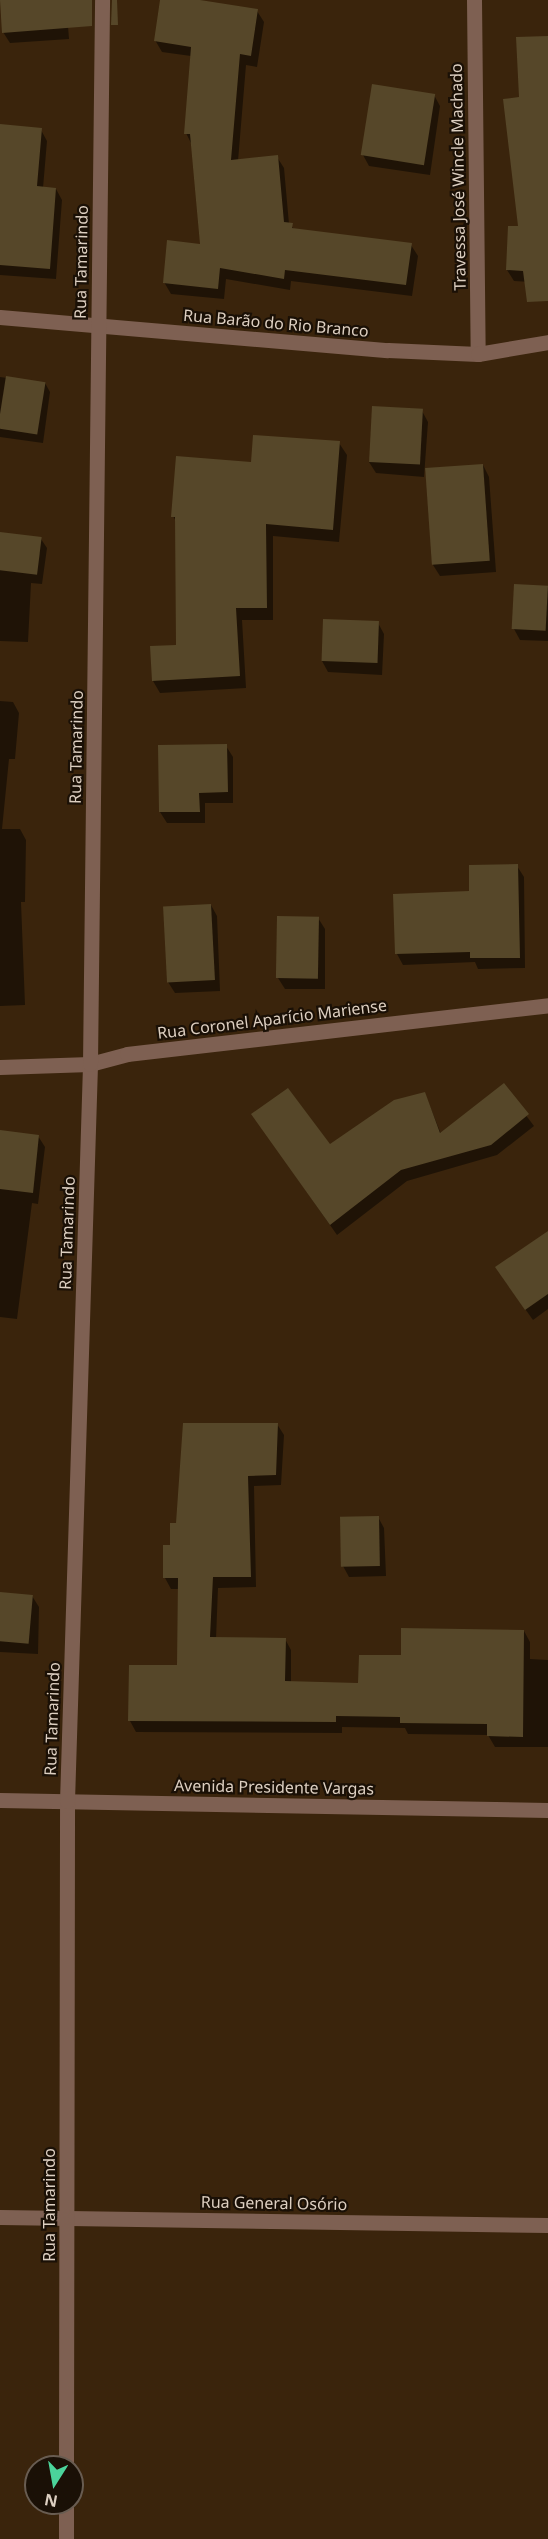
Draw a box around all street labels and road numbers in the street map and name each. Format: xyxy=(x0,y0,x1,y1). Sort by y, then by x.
street label: Travessa José Wincle Machado xyxy=(446,63,470,291)
street label: Rua Tamarindo xyxy=(70,205,92,319)
street label: Rua Barão do Rio Branco xyxy=(183,305,369,341)
street label: Rua Tamarindo xyxy=(65,690,87,804)
street label: Rua Coronel Aparício Mariense xyxy=(156,995,388,1043)
street label: Rua Tamarindo xyxy=(55,1176,79,1290)
street label: Rua Tamarindo xyxy=(40,1662,64,1776)
street label: Avenida Presidente Vargas xyxy=(174,1776,374,1798)
street label: Rua Tamarindo xyxy=(39,2148,59,2262)
street label: Rua General Osório xyxy=(201,2192,347,2214)

